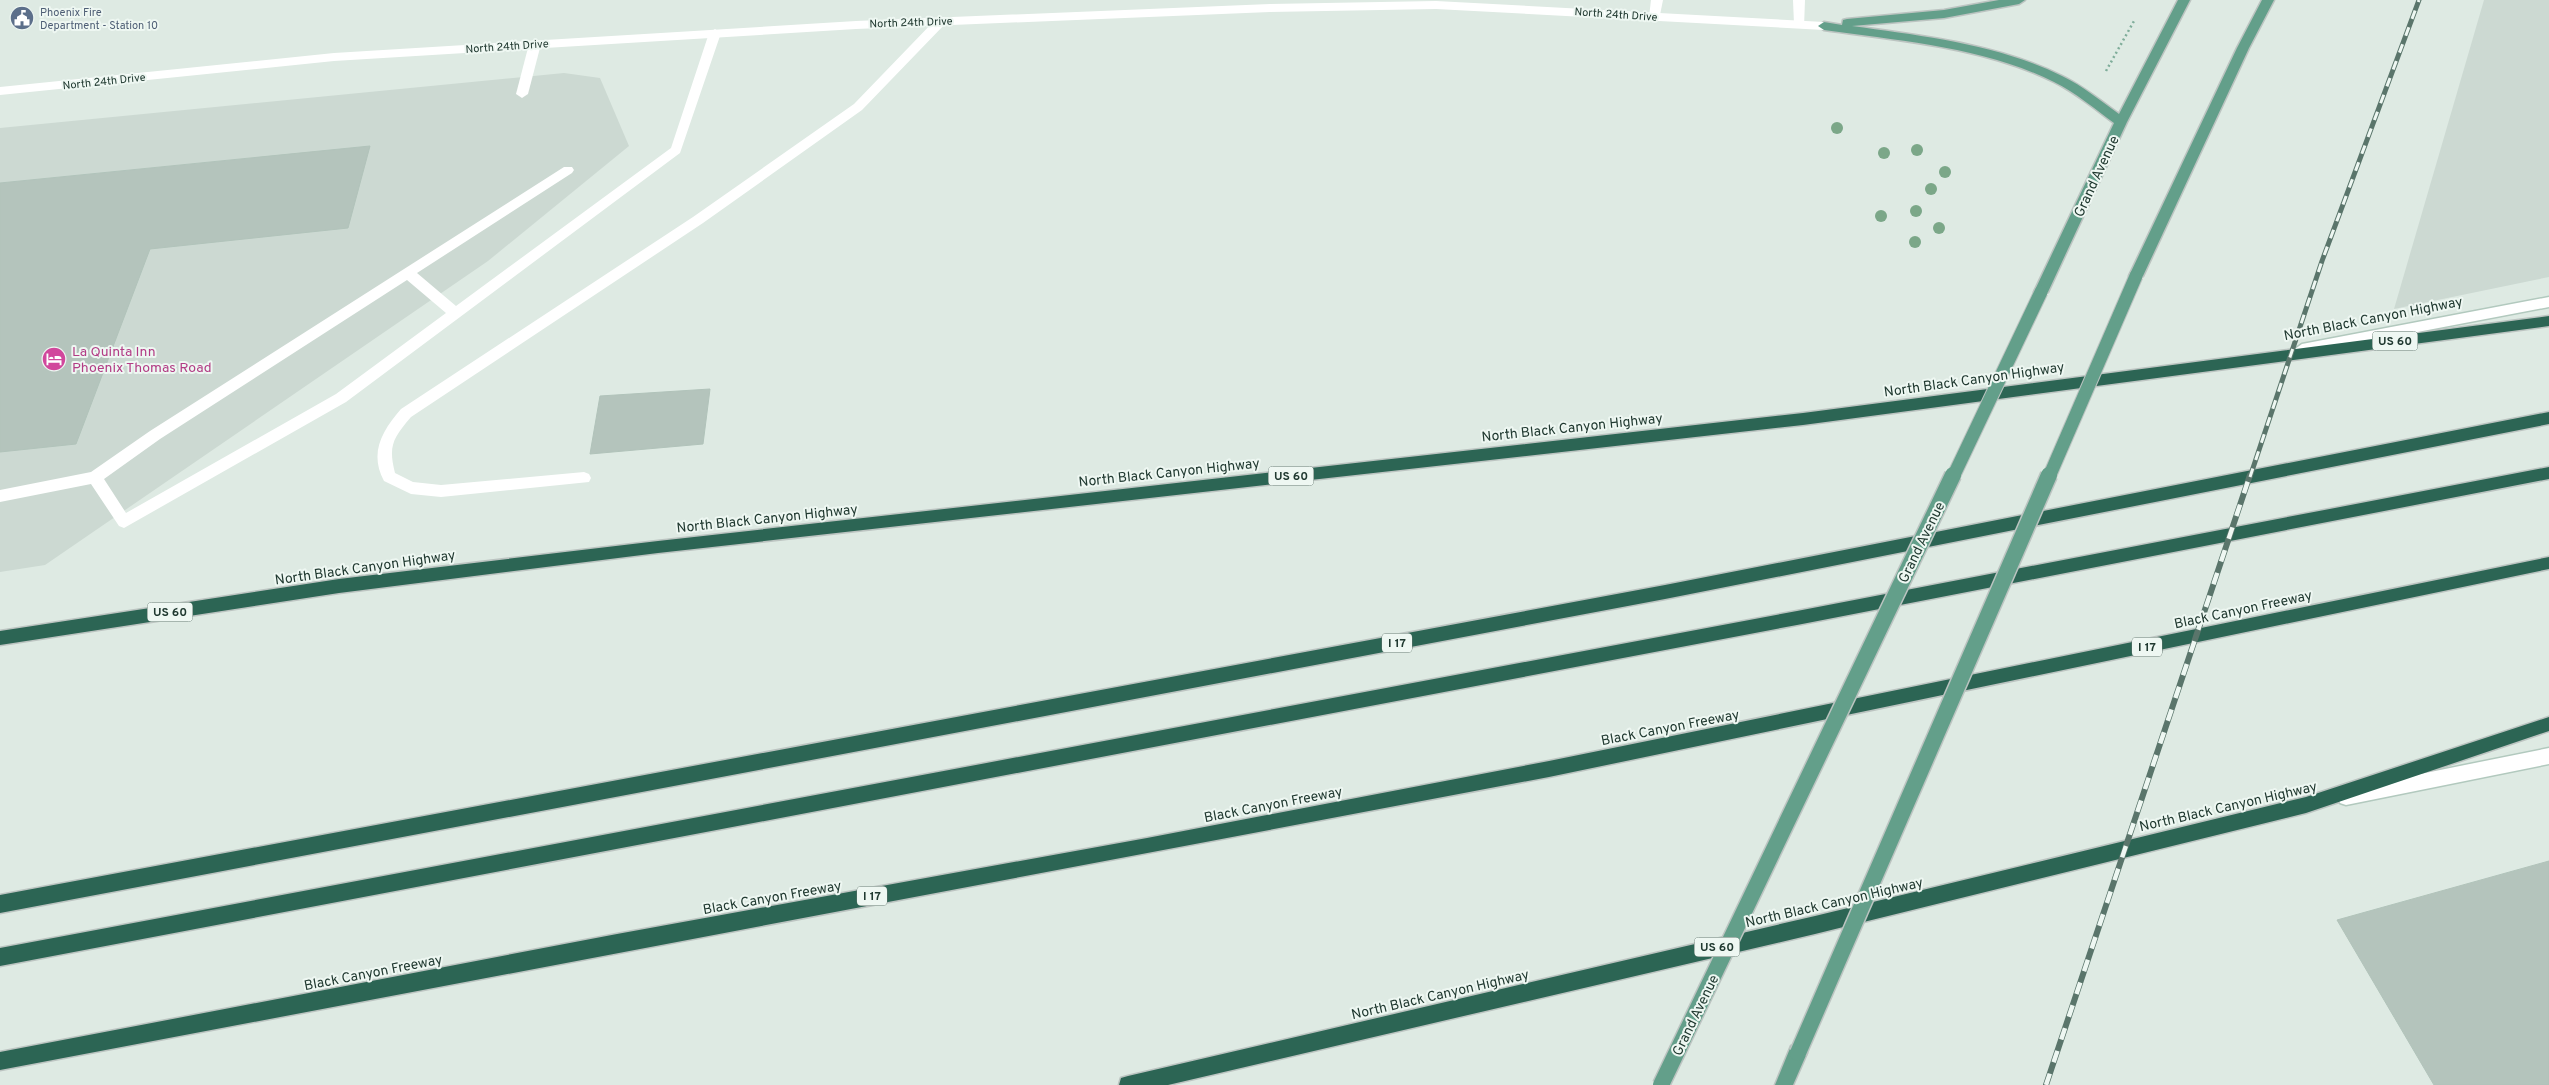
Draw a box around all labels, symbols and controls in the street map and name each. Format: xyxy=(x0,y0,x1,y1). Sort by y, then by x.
public building icon: Phoenix Fire Department - Station 10 xyxy=(9,5,35,31)
street label: North 24th Drive xyxy=(1574,5,1658,25)
place label: Phoenix Fire Department - Station 10 xyxy=(40,6,158,33)
street label: North 24th Drive xyxy=(869,15,953,31)
street label: North 24th Drive xyxy=(465,37,549,57)
street label: North 24th Drive xyxy=(62,71,146,93)
street label: Grand Avenue xyxy=(2071,133,2124,220)
street label: North Black Canyon Highway xyxy=(2282,294,2464,345)
road number: US 60 xyxy=(2372,332,2418,351)
place label: La Quinta Inn Phoenix Thomas Road xyxy=(72,344,212,377)
hotel icon: La Quinta Inn Phoenix Thomas Road xyxy=(41,346,67,372)
street label: North Black Canyon Highway xyxy=(1883,359,2065,402)
street label: North Black Canyon Highway xyxy=(1481,411,1664,446)
street label: North Black Canyon Highway xyxy=(1078,456,1261,491)
road number: US 60 xyxy=(1268,466,1314,486)
street label: Grand Avenue xyxy=(1895,499,1949,586)
street label: North Black Canyon Highway xyxy=(676,502,859,537)
street label: North Black Canyon Highway xyxy=(274,547,456,590)
street label: Black Canyon Freeway xyxy=(2173,588,2314,633)
road number: US 60 xyxy=(148,602,192,622)
road number: I 17 xyxy=(1382,634,1412,652)
road number: I 17 xyxy=(2132,638,2162,656)
street label: Black Canyon Freeway xyxy=(1600,707,1741,750)
street label: North Black Canyon Highway xyxy=(2138,779,2319,836)
street label: Black Canyon Freeway xyxy=(1203,784,1344,827)
street label: North Black Canyon Highway xyxy=(1744,875,1925,932)
street label: Black Canyon Freeway xyxy=(702,878,843,919)
road number: I 17 xyxy=(857,886,887,906)
road number: US 60 xyxy=(1694,938,1740,956)
street label: Black Canyon Freeway xyxy=(303,952,444,995)
street label: North Black Canyon Highway xyxy=(1350,967,1531,1024)
street label: Grand Avenue xyxy=(1669,972,1723,1059)

